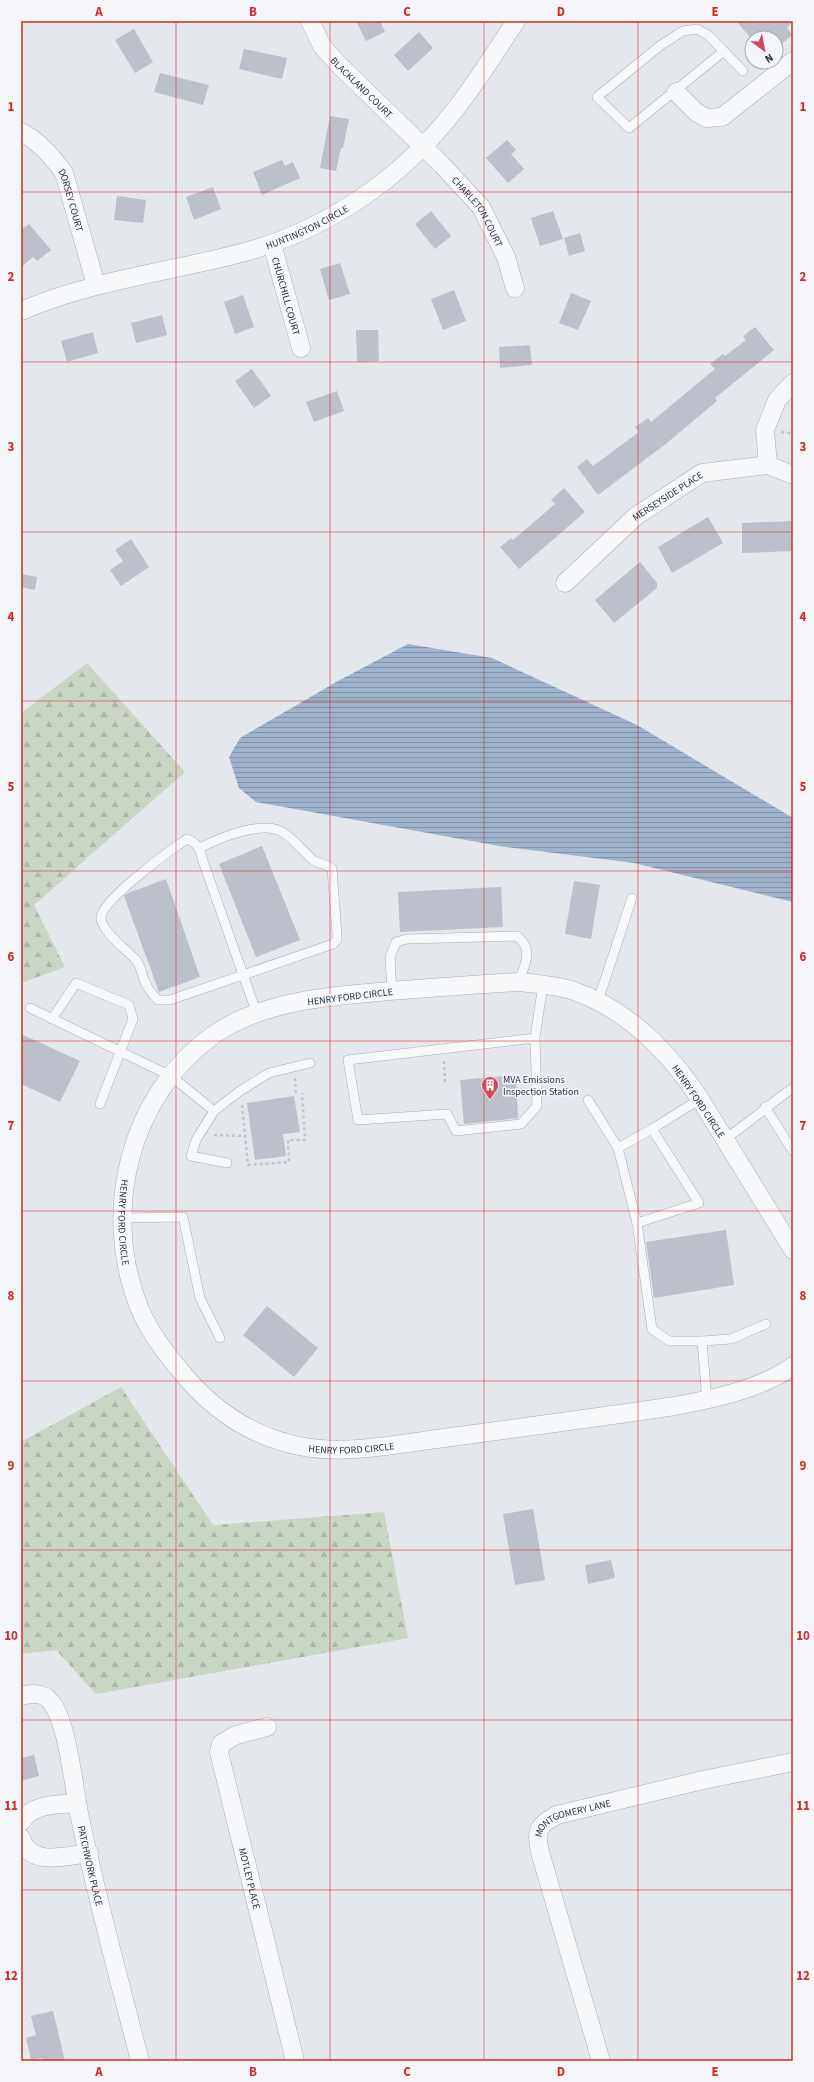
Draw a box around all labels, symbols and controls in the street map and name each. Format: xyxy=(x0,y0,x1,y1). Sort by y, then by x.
text: A xyxy=(94,3,103,21)
text: B xyxy=(249,3,257,21)
text: C xyxy=(403,3,411,21)
text: D xyxy=(557,3,565,21)
text: E xyxy=(711,3,719,21)
north arrow xyxy=(744,30,784,70)
text: N xyxy=(762,50,776,66)
street label: BLACKLAND COURT xyxy=(327,54,396,122)
text: 1 xyxy=(8,98,15,116)
text: 1 xyxy=(800,98,807,116)
street label: DORSEY COURT xyxy=(55,166,87,234)
street label: CHARLETON COURT xyxy=(448,174,506,250)
street label: HUNTINGTON CIRCLE xyxy=(264,202,351,253)
street label: CHURCHILL COURT xyxy=(268,256,303,338)
text: 2 xyxy=(8,268,15,286)
text: 2 xyxy=(800,268,807,286)
text: 3 xyxy=(8,438,15,456)
text: 3 xyxy=(800,438,807,456)
street label: MERSEYSIDE PLACE xyxy=(630,468,706,525)
text: 4 xyxy=(8,608,15,626)
text: 4 xyxy=(800,608,807,626)
text: 5 xyxy=(8,778,15,796)
text: 5 xyxy=(800,778,807,796)
text: 6 xyxy=(8,948,15,966)
text: 6 xyxy=(800,948,807,966)
street label: HENRY FORD CIRCLE xyxy=(307,985,394,1009)
street label: HENRY FORD CIRCLE xyxy=(668,1062,728,1141)
place label: MVA Emissions Inspection Station xyxy=(503,1073,579,1099)
building icon: MVA Emissions Inspection Station xyxy=(480,1075,500,1100)
text: 7 xyxy=(8,1117,15,1135)
text: 7 xyxy=(800,1117,807,1135)
street label: HENRY FORD CIRCLE xyxy=(114,1178,133,1267)
text: 8 xyxy=(8,1287,15,1305)
text: 8 xyxy=(800,1287,807,1305)
street label: HENRY FORD CIRCLE xyxy=(307,1439,395,1458)
text: 9 xyxy=(8,1457,15,1475)
text: 9 xyxy=(800,1457,807,1475)
text: 10 xyxy=(4,1627,18,1645)
text: 10 xyxy=(796,1627,810,1645)
street label: MONTGOMERY LANE xyxy=(532,1796,612,1838)
text: 11 xyxy=(4,1797,18,1815)
text: 11 xyxy=(796,1797,810,1815)
street label: PATCHWORK PLACE xyxy=(74,1824,106,1908)
street label: MOTLEY PLACE xyxy=(235,1847,263,1911)
text: 12 xyxy=(4,1967,18,1985)
text: 12 xyxy=(796,1967,810,1985)
text: A xyxy=(94,2063,103,2081)
text: B xyxy=(249,2063,257,2081)
text: C xyxy=(403,2063,411,2081)
text: D xyxy=(557,2063,565,2081)
text: E xyxy=(711,2063,719,2081)

